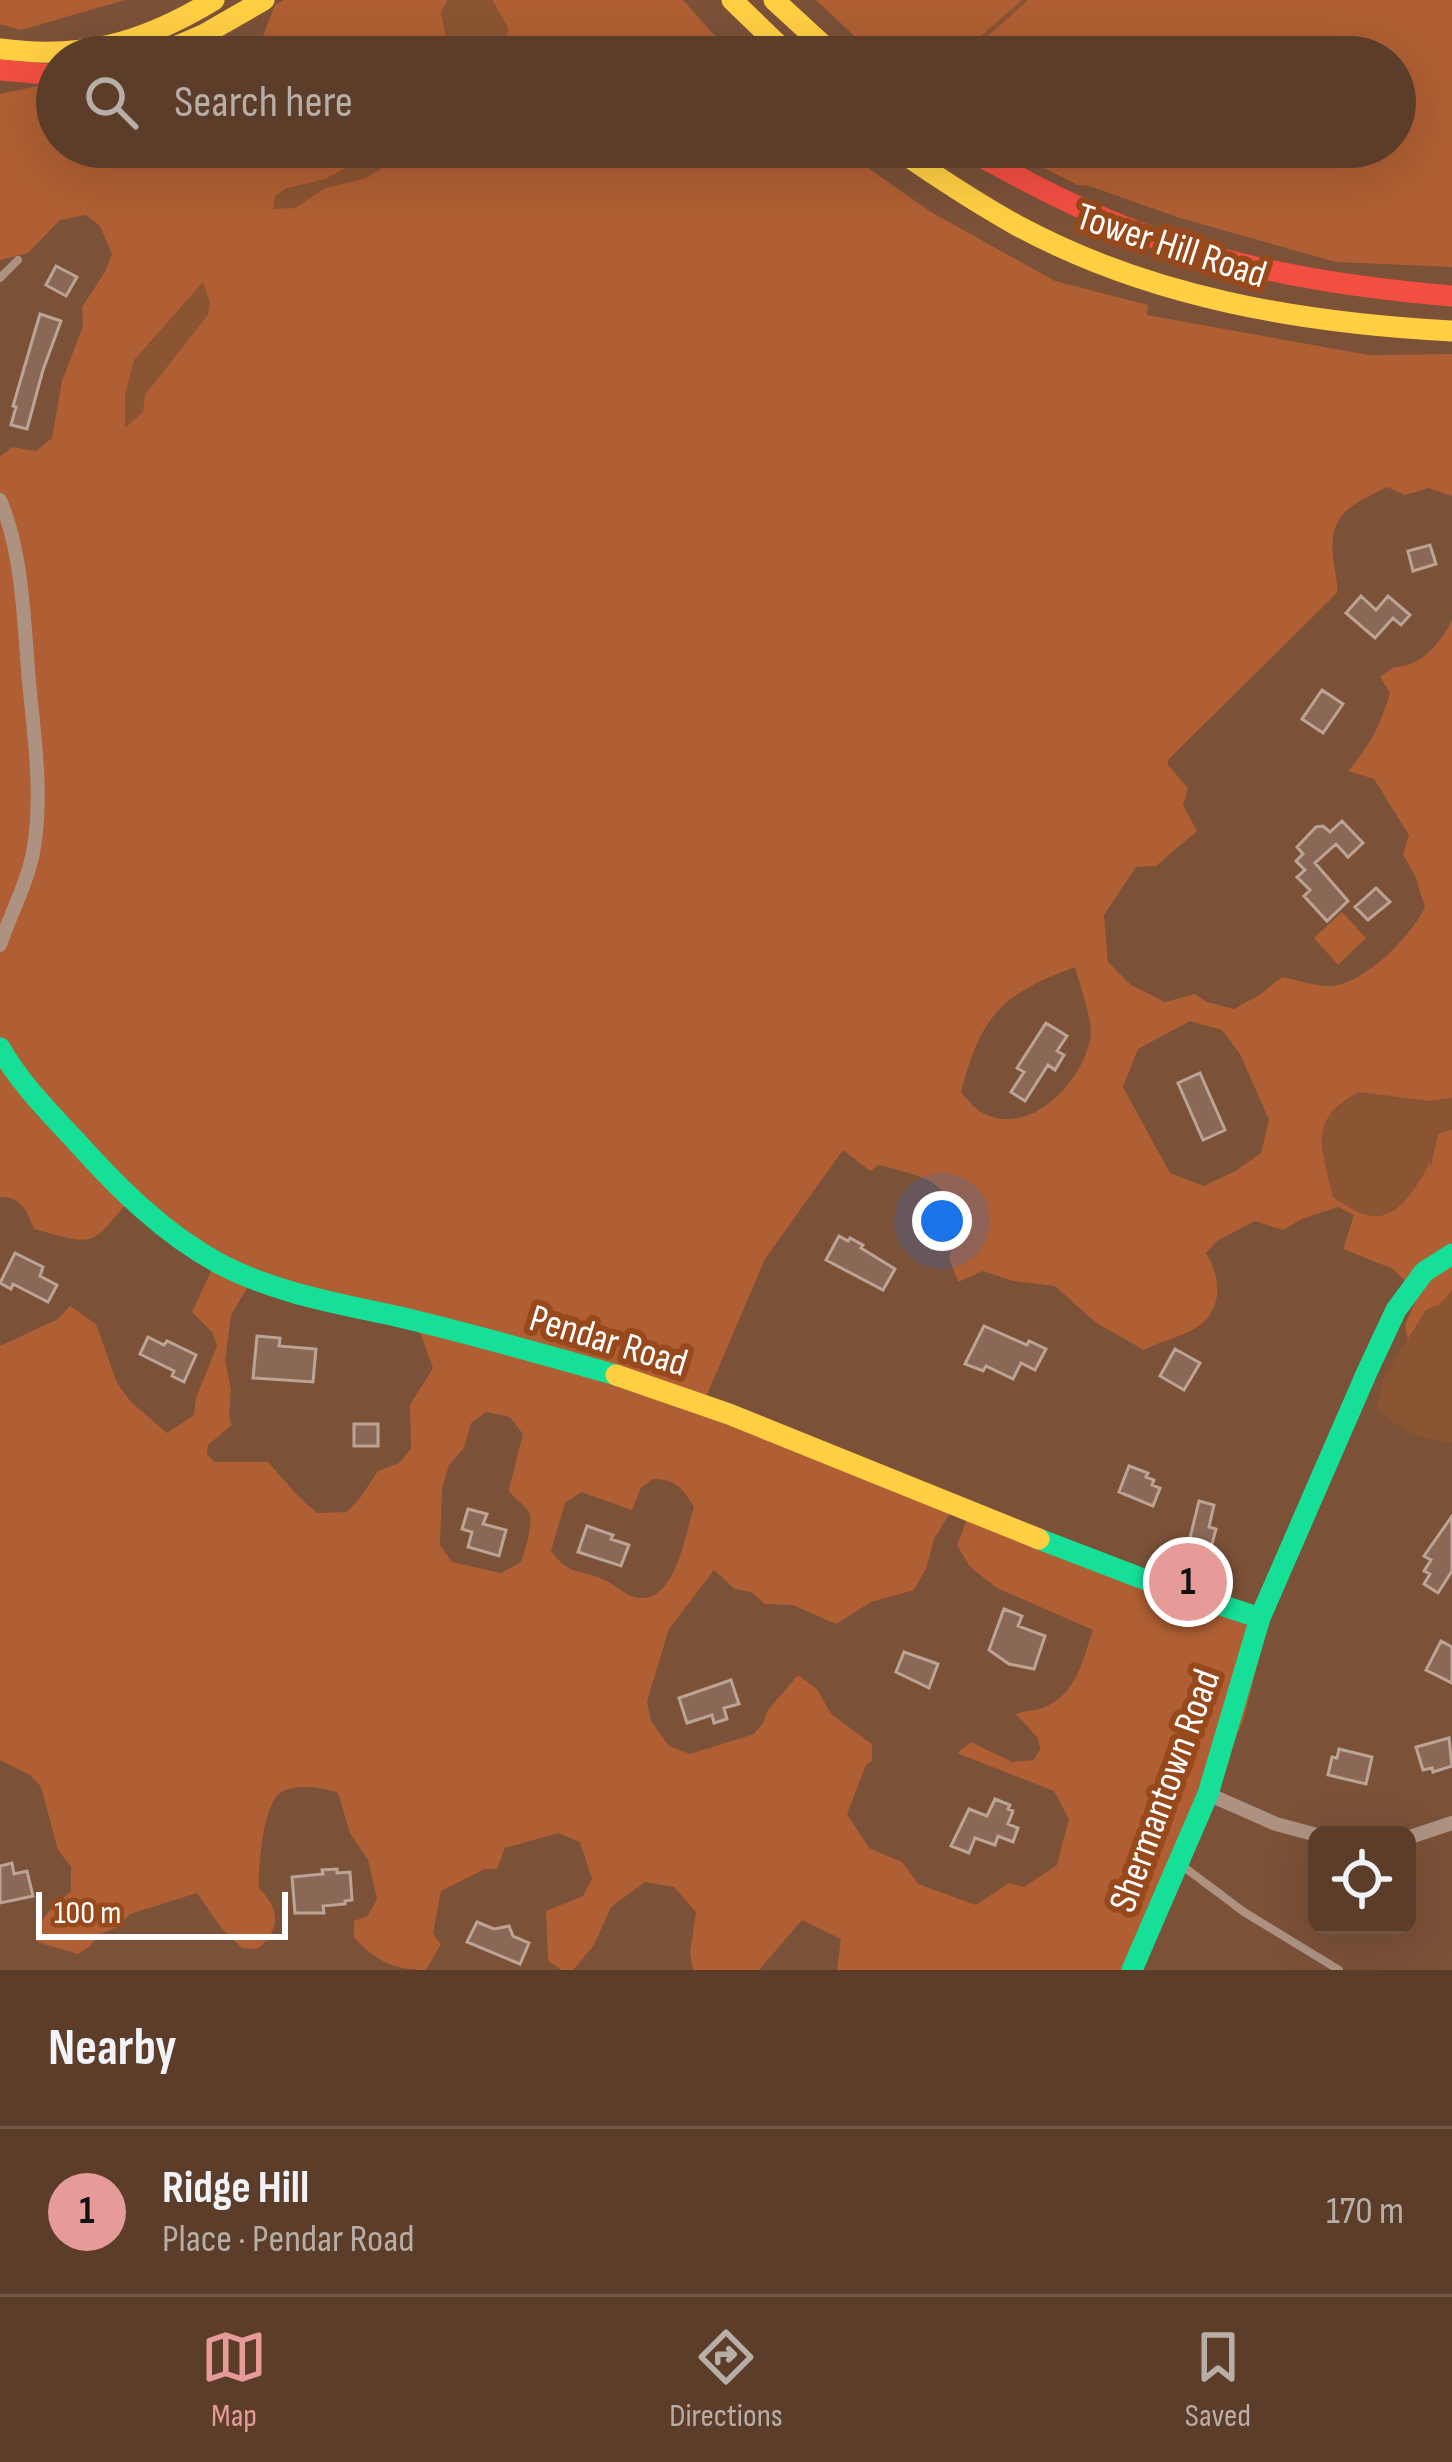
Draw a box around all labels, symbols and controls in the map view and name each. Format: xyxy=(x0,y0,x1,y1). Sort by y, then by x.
search box xyxy=(36,36,1416,168)
icon: search xyxy=(78,69,144,135)
text: Search here xyxy=(174,75,353,130)
street label: Tower Hill Road xyxy=(1070,194,1272,299)
your location xyxy=(912,1191,972,1251)
street label: Pendar Road xyxy=(524,1295,693,1388)
pin: 1 xyxy=(1149,1537,1227,1627)
street label: Shermantown Road xyxy=(1100,1663,1231,1919)
map controls xyxy=(1308,1826,1416,1934)
button: locate xyxy=(1308,1826,1416,1934)
scale bar xyxy=(36,1886,288,1939)
text: 100 m xyxy=(54,1893,121,1933)
text: Nearby xyxy=(48,2018,177,2079)
text: Ridge Hill xyxy=(162,2161,309,2216)
text: 1 xyxy=(79,2188,95,2235)
text: 170 m xyxy=(1326,2188,1404,2235)
text: Place · Pendar Road xyxy=(162,2216,415,2263)
tab: Map xyxy=(201,2324,267,2436)
tab: Directions xyxy=(669,2324,783,2436)
tab: Saved xyxy=(1185,2324,1251,2436)

